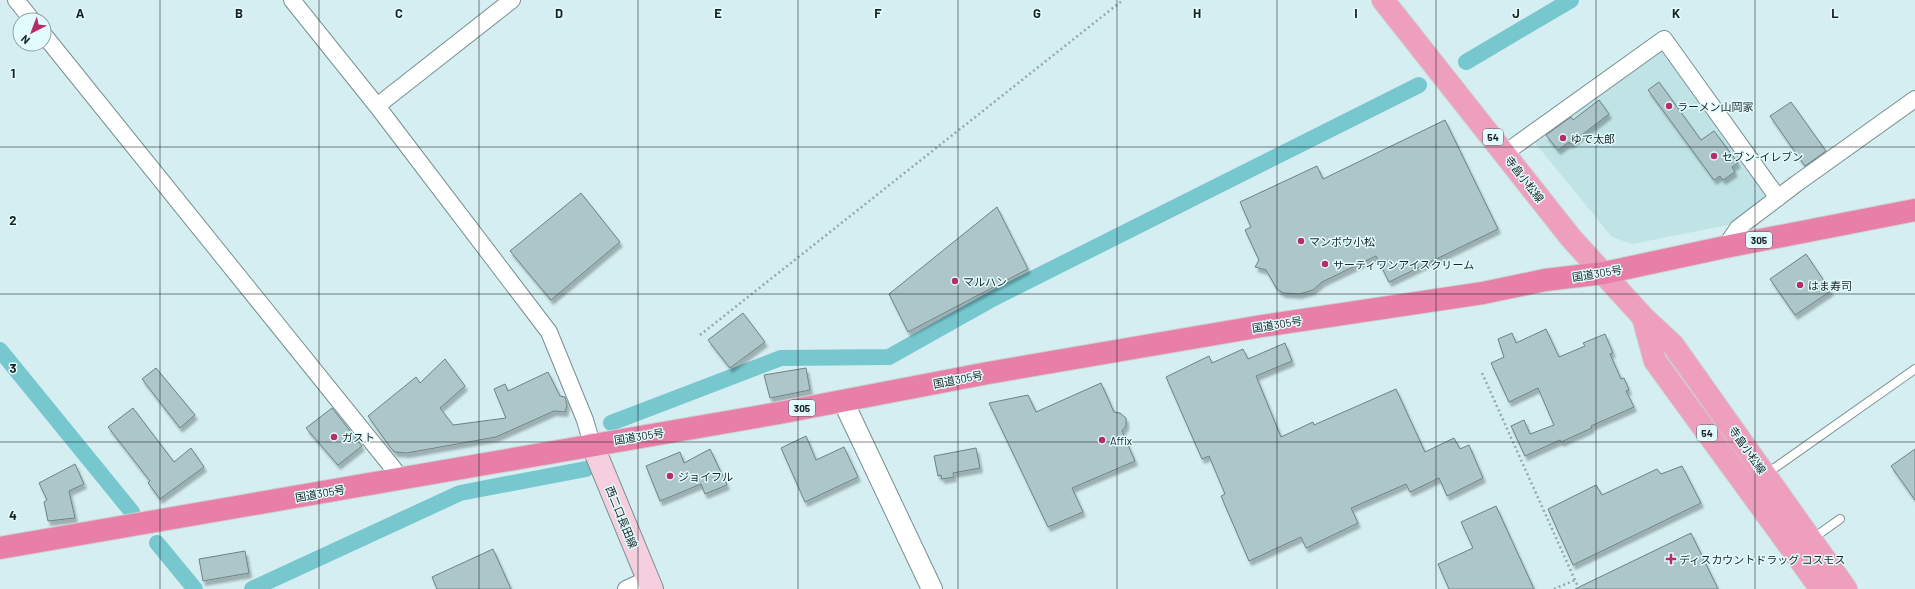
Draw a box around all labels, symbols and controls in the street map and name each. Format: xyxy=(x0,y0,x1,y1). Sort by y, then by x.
text: A xyxy=(76,5,85,21)
text: B xyxy=(235,5,243,21)
text: C xyxy=(395,5,403,21)
text: D xyxy=(555,5,563,21)
text: E xyxy=(714,5,722,21)
text: F xyxy=(874,5,882,21)
text: G xyxy=(1033,5,1041,21)
text: H xyxy=(1193,5,1201,21)
text: I xyxy=(1354,5,1358,21)
text: J xyxy=(1512,5,1520,21)
text: K xyxy=(1672,5,1680,21)
text: L xyxy=(1831,5,1839,21)
north arrow xyxy=(12,12,52,52)
text: N xyxy=(18,33,32,47)
text: 1 xyxy=(11,65,15,81)
place label: ラーメン山岡家 xyxy=(1677,100,1754,113)
marker: ラーメン山岡家 xyxy=(1664,101,1674,111)
road number: 54 xyxy=(1483,129,1503,145)
place label: ゆで太郎 xyxy=(1571,132,1615,145)
marker: ゆで太郎 xyxy=(1558,133,1568,143)
place label: セブン-イレブン xyxy=(1722,150,1803,163)
marker: セブン-イレブン xyxy=(1709,151,1719,161)
street label: 寺畠小松線 xyxy=(1503,153,1547,205)
text: 2 xyxy=(9,212,17,228)
road number: 305 xyxy=(1746,232,1772,248)
place label: マンボウ小松 xyxy=(1309,235,1375,248)
marker: マンボウ小松 xyxy=(1296,236,1306,246)
place label: サーティワンアイスクリーム xyxy=(1333,258,1474,271)
marker: サーティワンアイスクリーム xyxy=(1320,259,1330,269)
street label: 国道305号 xyxy=(1571,263,1623,283)
place label: マルハン xyxy=(963,275,1007,288)
marker: マルハン xyxy=(950,276,960,286)
place label: はま寿司 xyxy=(1808,279,1852,292)
marker: はま寿司 xyxy=(1795,280,1805,290)
street label: 国道305号 xyxy=(1251,314,1303,334)
text: 3 xyxy=(9,360,17,376)
street label: 国道305号 xyxy=(932,368,984,390)
road number: 305 xyxy=(789,400,815,416)
street label: 寺畠小松線 xyxy=(1727,424,1769,476)
road number: 54 xyxy=(1697,425,1717,441)
street label: 国道305号 xyxy=(613,426,665,446)
place label: ガスト xyxy=(342,431,375,444)
marker: ガスト xyxy=(329,432,339,442)
place label: Affix xyxy=(1110,434,1132,447)
marker: Affix xyxy=(1097,435,1107,445)
place label: ジョイフル xyxy=(678,470,733,483)
marker: ジョイフル xyxy=(665,471,675,481)
street label: 国道305号 xyxy=(294,482,346,504)
street label: 西二口長田線 xyxy=(604,484,640,550)
text: 4 xyxy=(9,507,17,523)
place label: ディスカウントドラッグ コスモス xyxy=(1679,553,1845,566)
marker: ディスカウントドラッグ コスモス xyxy=(1666,554,1676,564)

